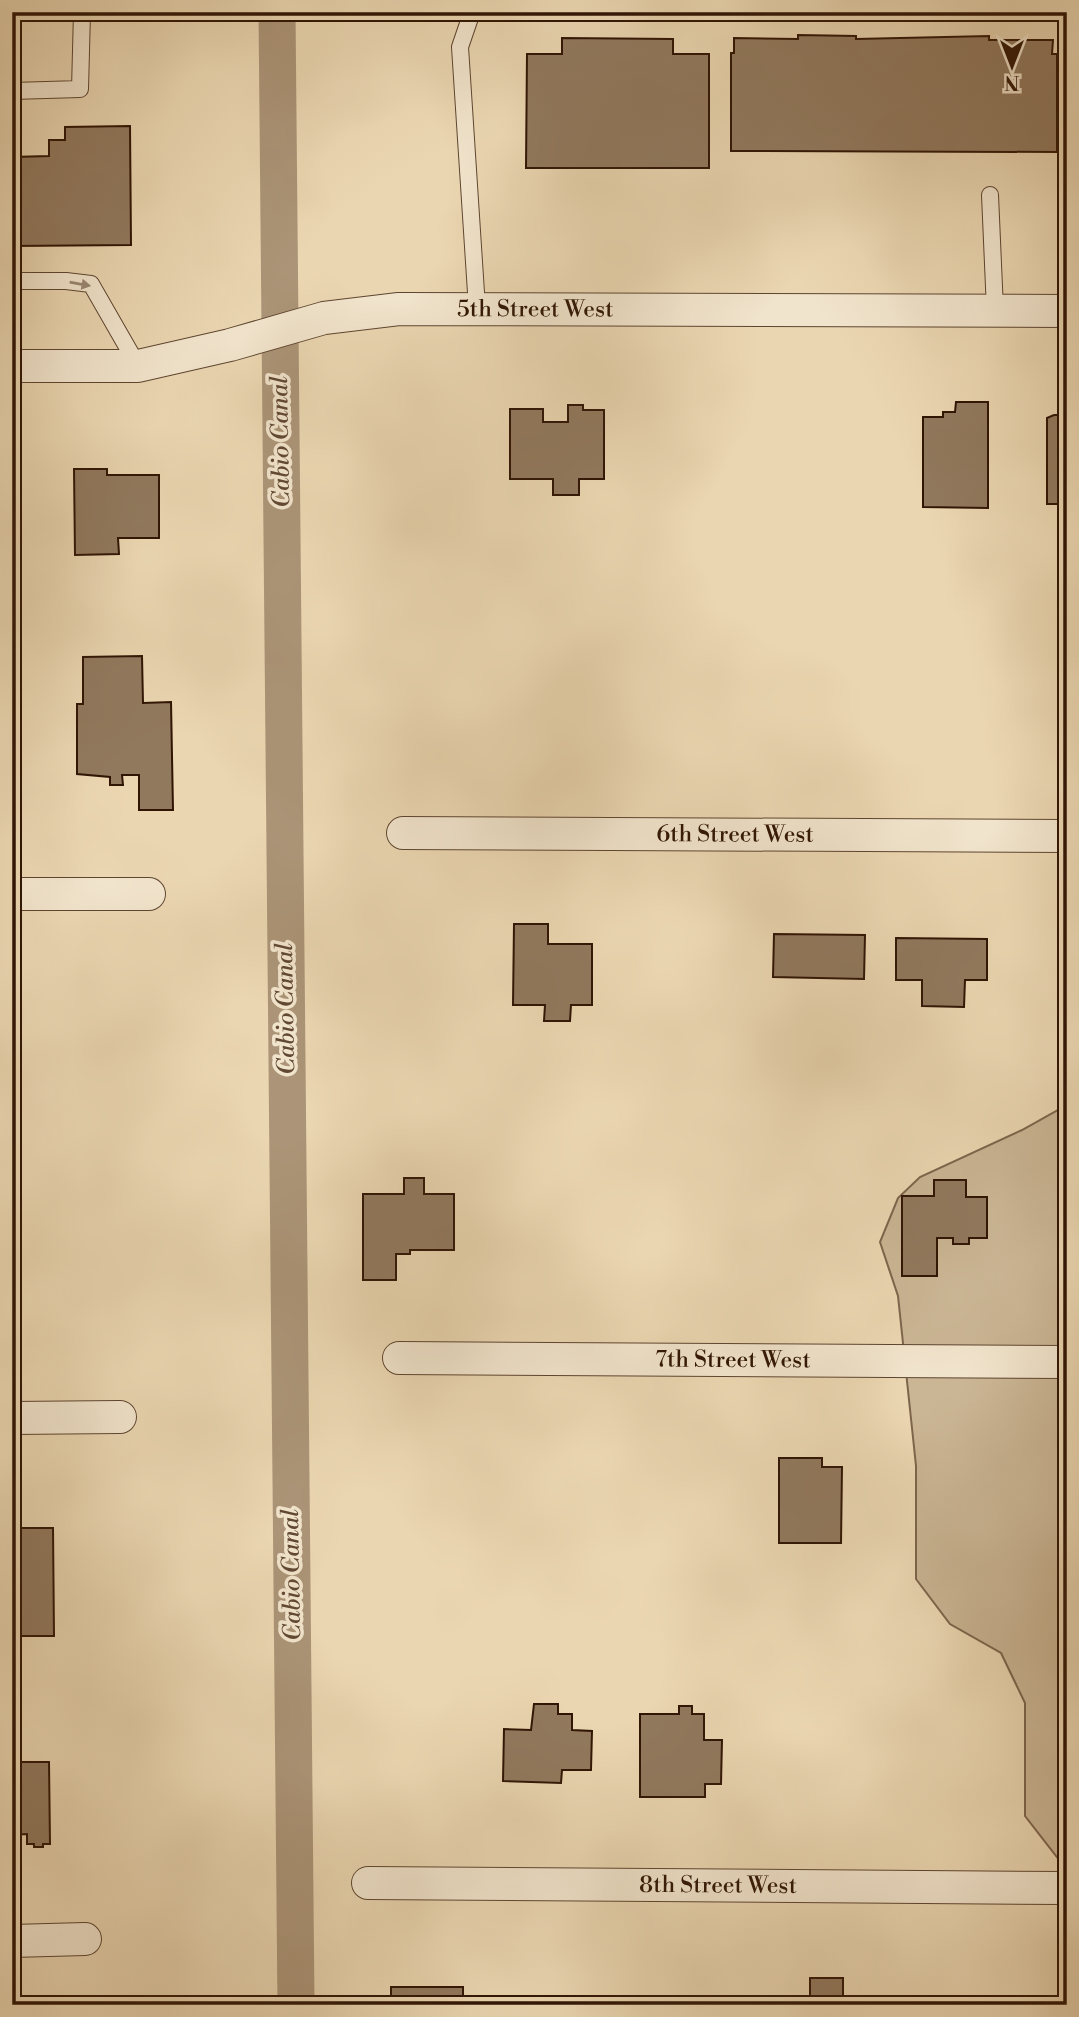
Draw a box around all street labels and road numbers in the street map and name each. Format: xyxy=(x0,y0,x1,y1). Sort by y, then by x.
street label: 5th Street West xyxy=(457,295,613,324)
street label: 6th Street West xyxy=(656,820,814,849)
street label: 7th Street West xyxy=(655,1346,811,1374)
street label: 8th Street West xyxy=(639,1871,797,1900)

